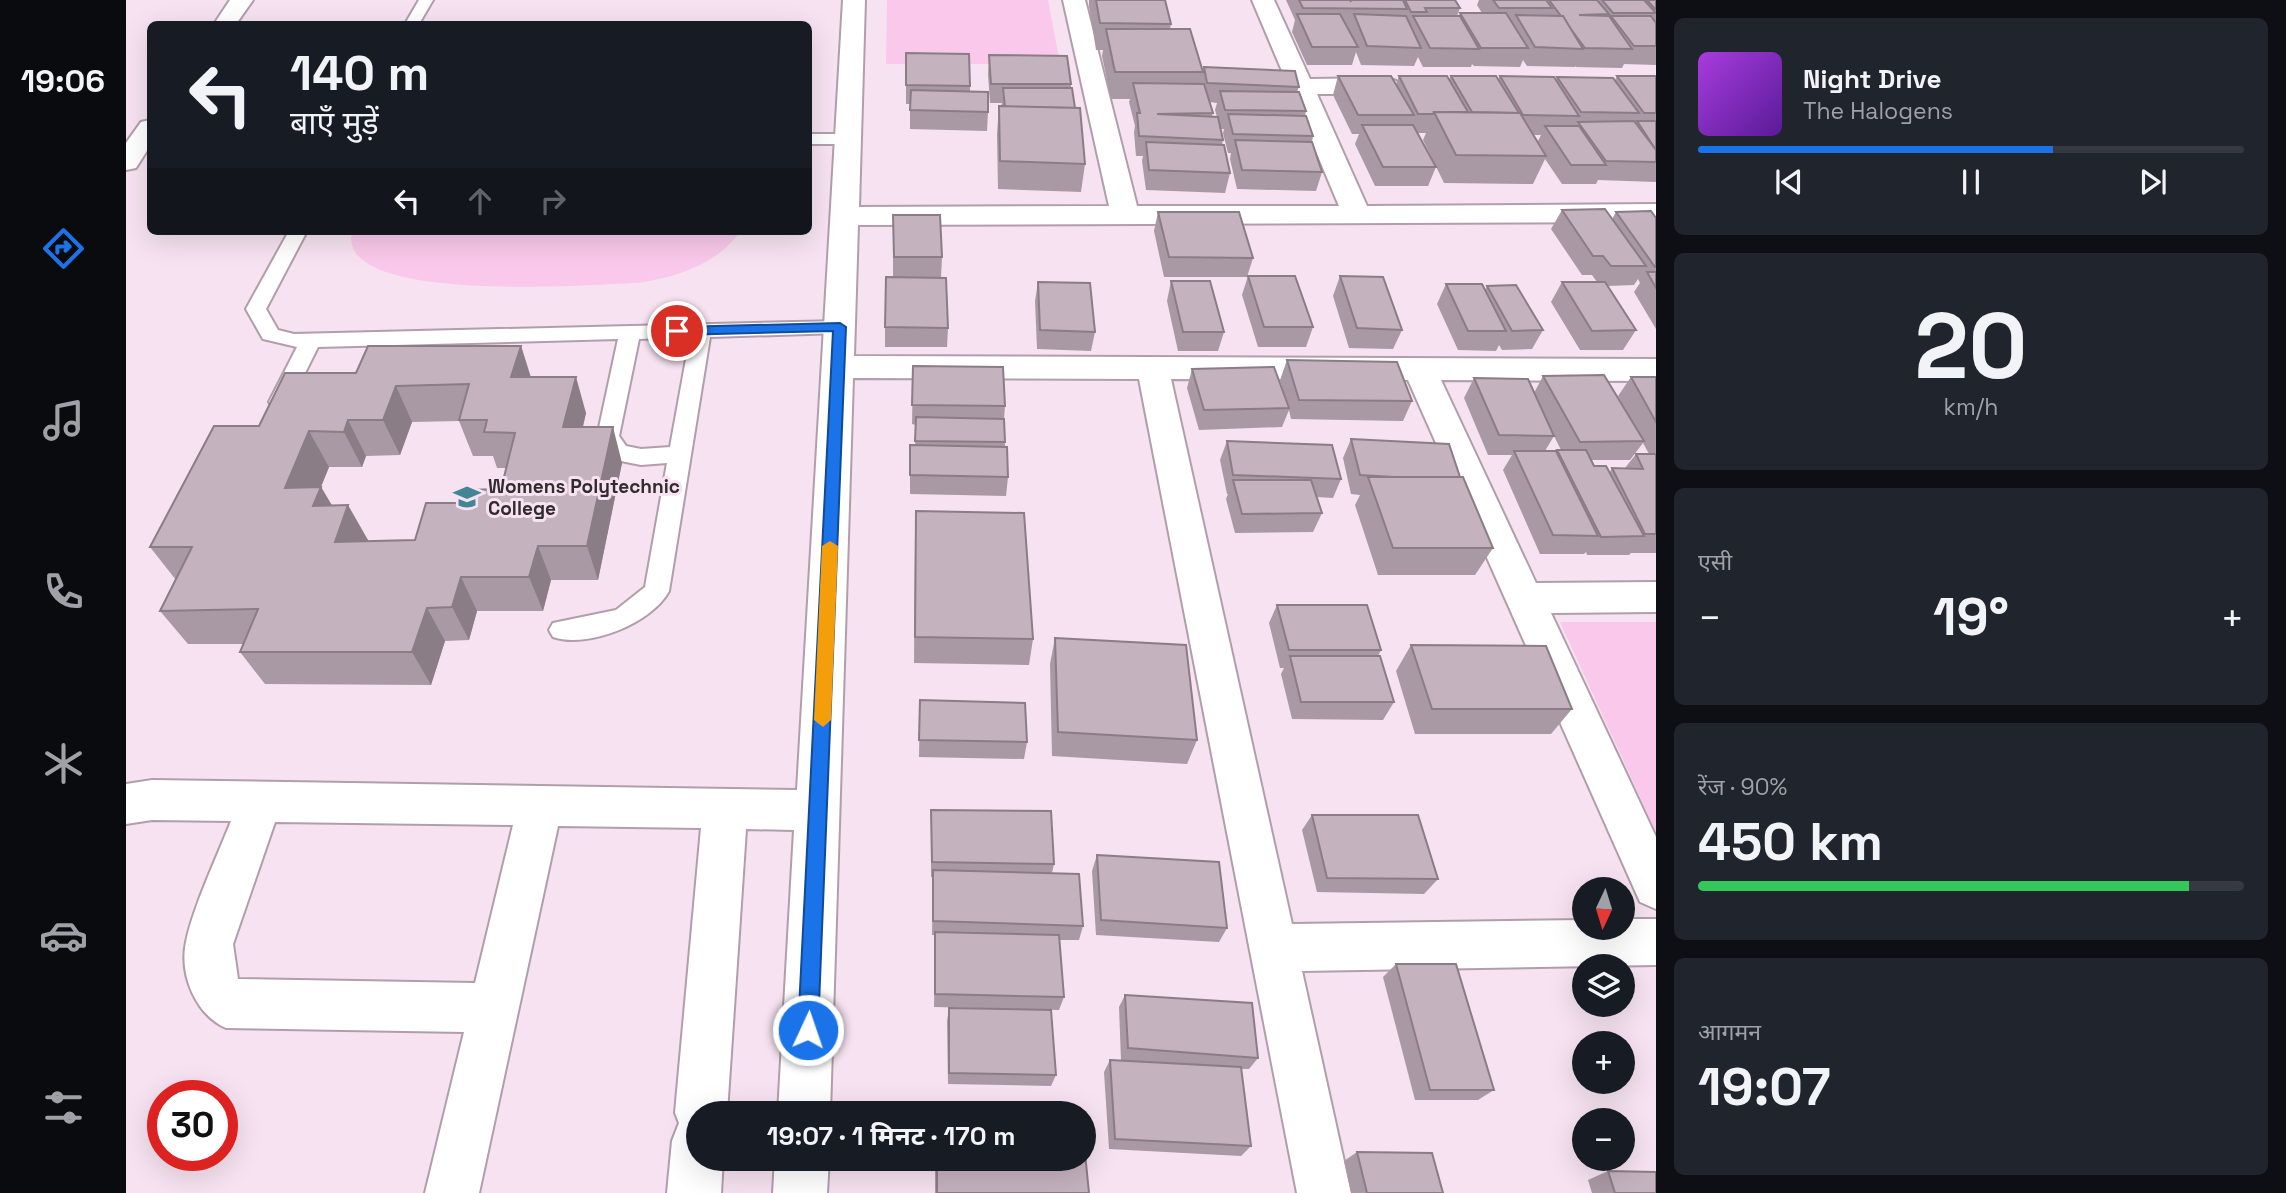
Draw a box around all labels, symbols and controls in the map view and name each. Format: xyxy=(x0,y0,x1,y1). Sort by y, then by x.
text: 140 m xyxy=(290,42,429,104)
icon: left xyxy=(175,49,266,140)
text: 19:06 xyxy=(21,61,105,101)
text: Night Drive xyxy=(1803,62,1941,96)
text: The Halogens xyxy=(1803,96,1953,126)
text: बाएँ मुड़ें xyxy=(290,103,379,143)
icon: previous xyxy=(1770,163,1808,201)
icon: pause xyxy=(1952,163,1990,201)
icon: next xyxy=(2134,163,2172,201)
icon: left xyxy=(388,182,426,220)
icon: ahead xyxy=(461,182,499,220)
icon: right xyxy=(534,182,572,220)
icon: directions xyxy=(39,224,88,273)
text: 20 xyxy=(1914,288,2028,405)
pin xyxy=(647,301,707,361)
icon: arrive xyxy=(658,312,696,350)
text: km/h xyxy=(1944,392,1998,422)
icon: music xyxy=(39,396,88,445)
place label: Womens Polytechnic College xyxy=(488,474,680,521)
school or university icon: Womens Polytechnic College xyxy=(452,482,482,512)
text: एसी xyxy=(1698,547,1732,577)
icon: phone xyxy=(39,567,88,616)
text: 19° xyxy=(1933,584,2009,650)
text: − xyxy=(1698,594,1722,642)
text: + xyxy=(2220,594,2244,642)
icon: climate xyxy=(39,739,88,788)
text: रेंज · 90% xyxy=(1698,772,1787,802)
text: 450 km xyxy=(1698,809,1883,875)
north arrow xyxy=(1572,877,1634,940)
map controls xyxy=(1572,877,1635,1171)
icon: car xyxy=(39,911,88,960)
button: layers xyxy=(1572,954,1635,1017)
position arrow xyxy=(771,993,845,1067)
text: आगमन xyxy=(1698,1017,1761,1047)
button: + xyxy=(1572,1031,1635,1094)
text: 19:07 xyxy=(1698,1054,1831,1120)
speed limit sign: 30 xyxy=(147,1080,238,1171)
icon: filters xyxy=(39,1083,88,1132)
button: − xyxy=(1572,1108,1635,1171)
text: 19:07 · 1 मिनट · 170 m xyxy=(767,1119,1015,1153)

